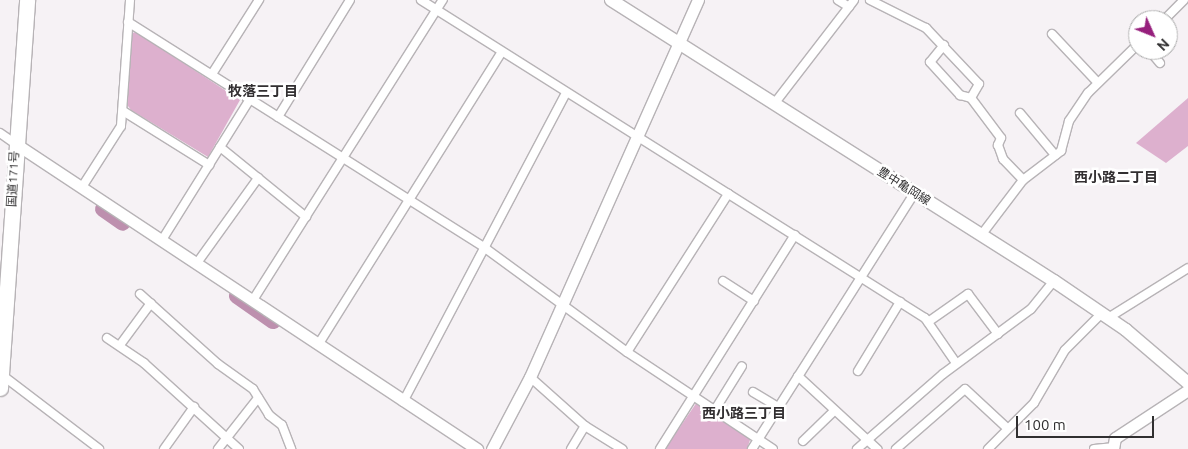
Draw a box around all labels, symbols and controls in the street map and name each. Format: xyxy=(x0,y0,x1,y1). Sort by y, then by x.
north arrow xyxy=(1128,10,1178,60)
text: N xyxy=(1154,35,1172,54)
district label: 牧落三丁目 xyxy=(228,83,298,99)
street label: 国道171号 xyxy=(4,151,22,207)
street label: 豊中亀岡線 xyxy=(875,164,933,208)
district label: 西小路二丁目 xyxy=(1074,169,1158,185)
district label: 西小路三丁目 xyxy=(702,405,786,421)
scale bar xyxy=(1018,406,1156,438)
text: 100 m xyxy=(1024,416,1066,433)

